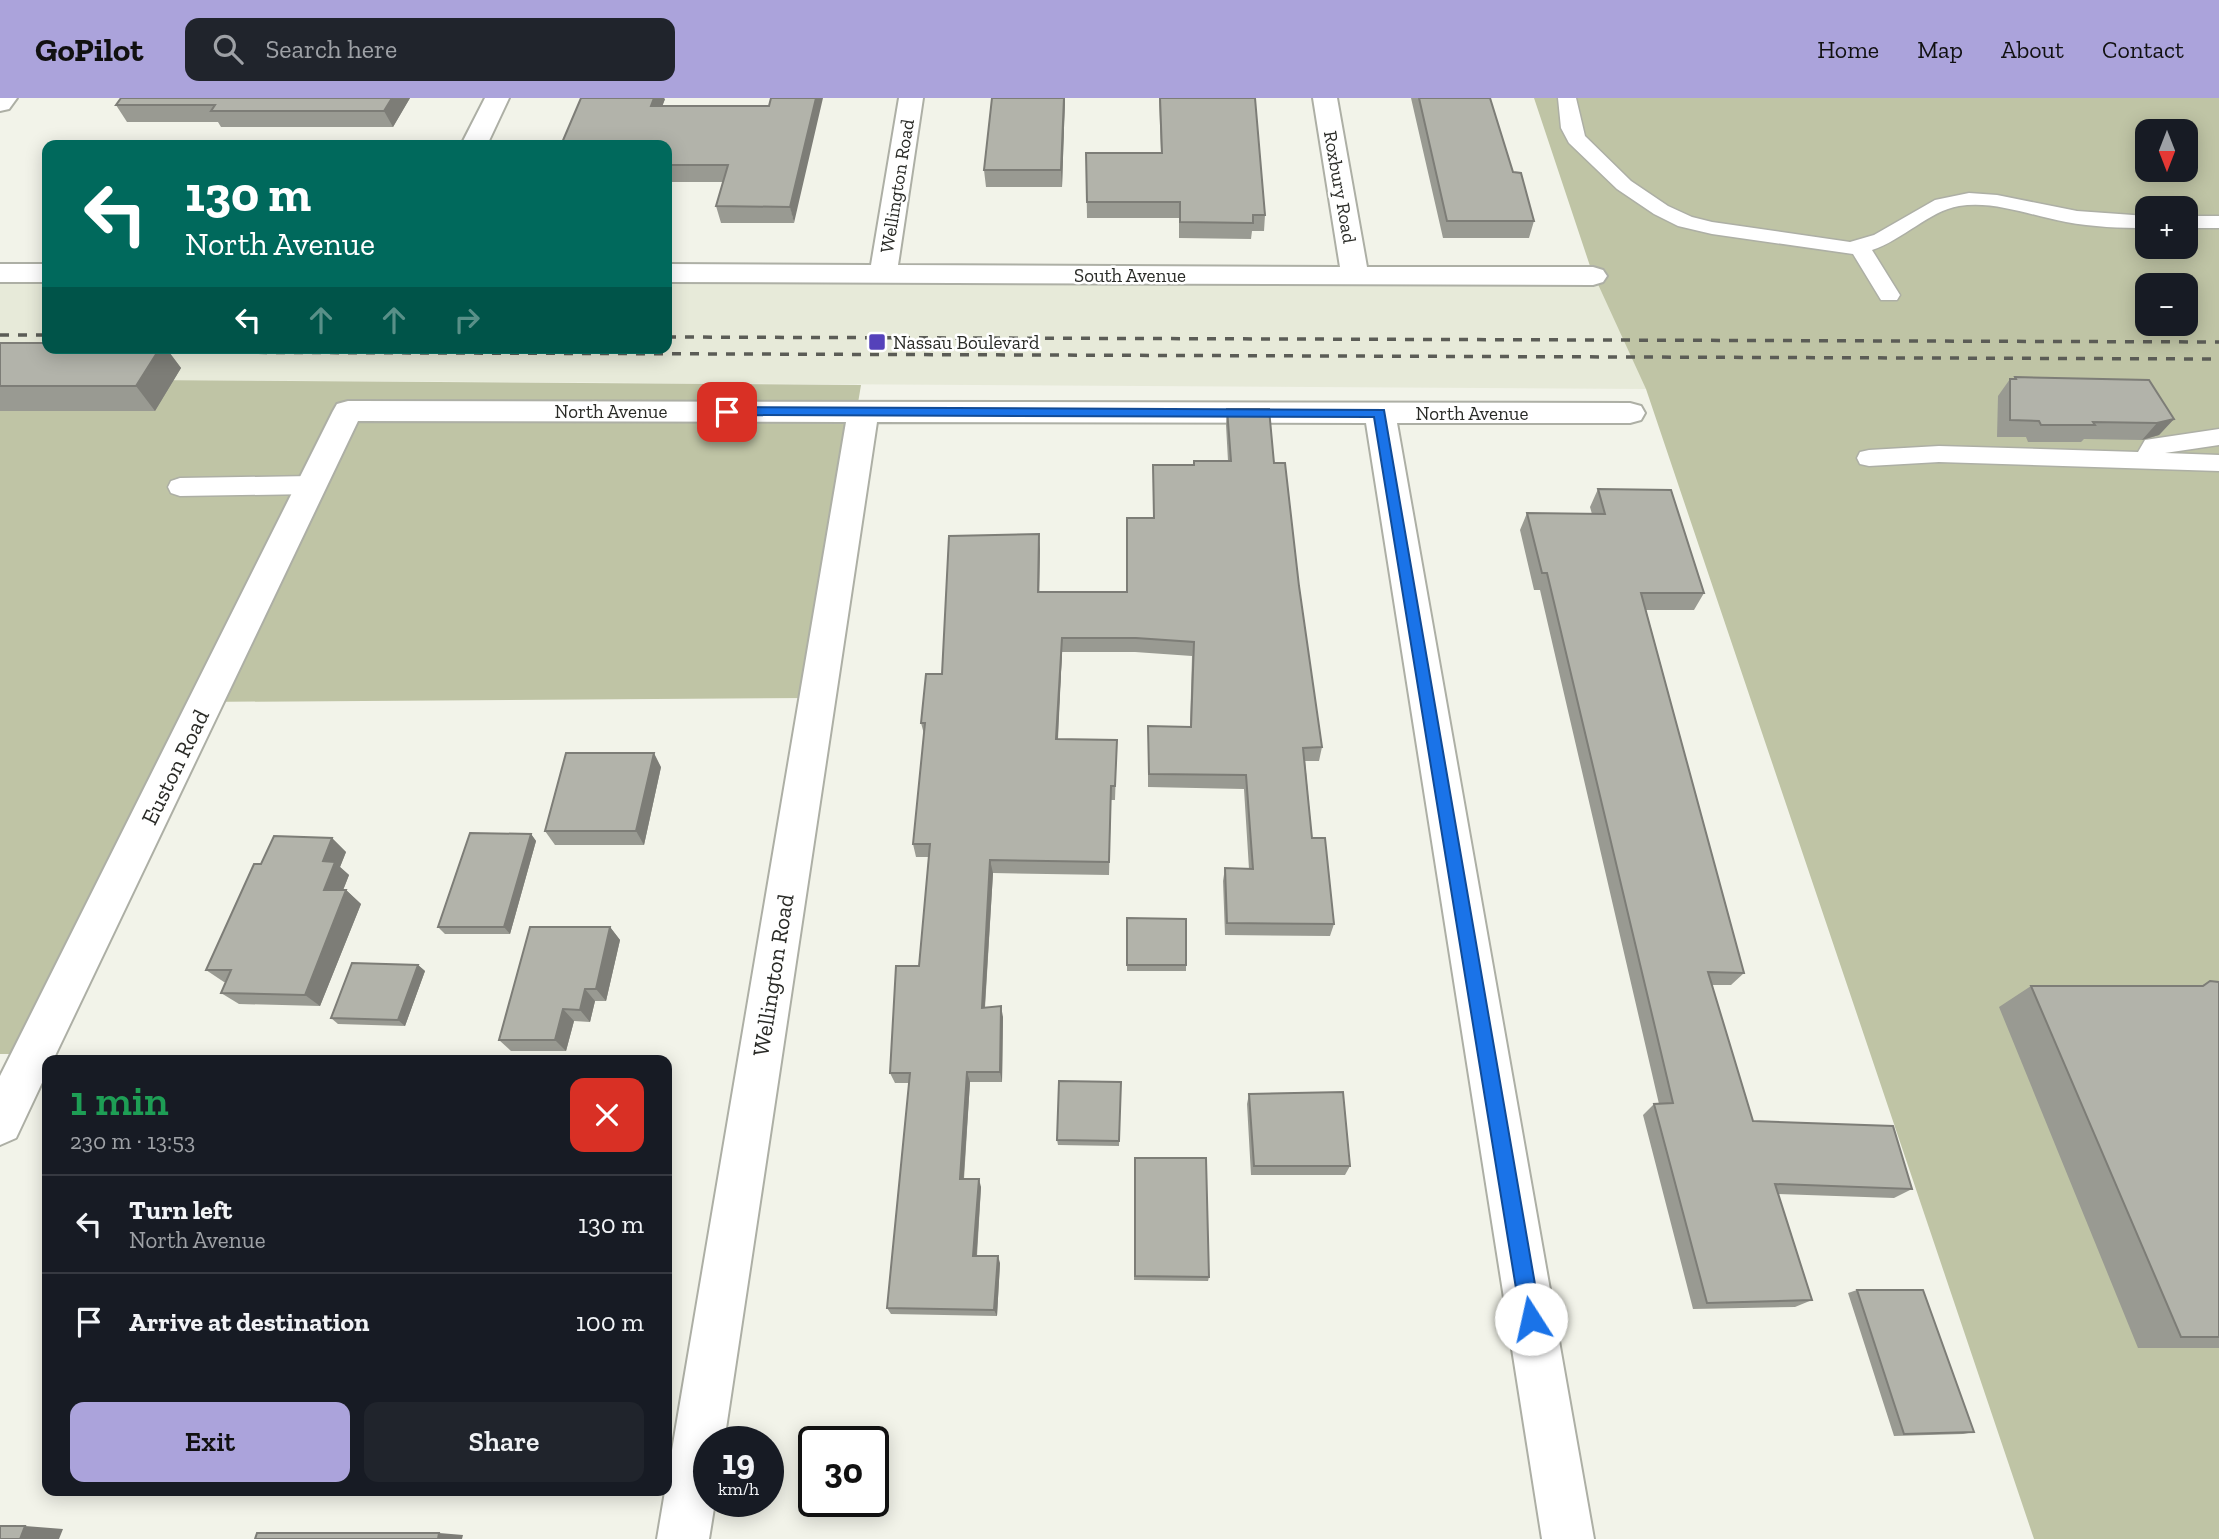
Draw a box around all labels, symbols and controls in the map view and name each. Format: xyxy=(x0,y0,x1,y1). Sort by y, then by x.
search box xyxy=(185,18,675,81)
text: GoPilot xyxy=(35,30,143,69)
icon: search xyxy=(209,30,247,68)
text: Search here xyxy=(265,33,397,65)
text: Home xyxy=(1817,35,1879,64)
text: Map xyxy=(1917,35,1963,64)
text: About xyxy=(2001,35,2064,64)
text: Contact xyxy=(2102,35,2184,64)
street label: Wellington Road xyxy=(875,117,919,255)
north arrow xyxy=(2135,119,2198,182)
map controls xyxy=(2135,119,2198,336)
street label: Roxbury Road xyxy=(1319,129,1361,246)
text: 130 m xyxy=(185,165,311,224)
icon: left xyxy=(70,168,161,259)
button: + xyxy=(2135,196,2198,259)
text: North Avenue xyxy=(185,225,375,263)
street label: South Avenue xyxy=(1074,264,1186,287)
button: − xyxy=(2135,273,2198,336)
icon: left xyxy=(229,301,267,339)
icon: ahead xyxy=(302,301,340,339)
icon: ahead xyxy=(375,301,413,339)
icon: right xyxy=(448,301,486,339)
place label: Nassau Boulevard xyxy=(893,331,1040,354)
marker: Nassau Boulevard xyxy=(867,332,887,352)
pin xyxy=(697,382,757,442)
icon: arrive xyxy=(708,393,746,431)
street label: North Avenue xyxy=(555,400,667,423)
street label: North Avenue xyxy=(1416,402,1528,425)
street label: Euston Road xyxy=(135,704,215,829)
street label: Wellington Road xyxy=(746,892,800,1058)
text: 1 min xyxy=(70,1075,169,1126)
button: close xyxy=(570,1078,644,1152)
text: 230 m · 13:53 xyxy=(70,1127,195,1155)
text: Turn left xyxy=(129,1194,232,1226)
icon: left xyxy=(70,1205,108,1243)
text: 130 m xyxy=(578,1208,644,1240)
text: North Avenue xyxy=(129,1226,266,1254)
position arrow xyxy=(1494,1282,1568,1356)
icon: arrive xyxy=(70,1303,108,1341)
text: Arrive at destination xyxy=(129,1306,369,1338)
text: 100 m xyxy=(576,1306,644,1338)
button: Exit xyxy=(70,1402,350,1482)
button: Share xyxy=(364,1402,644,1482)
speed limit sign: 30 xyxy=(798,1426,889,1517)
text: 19 xyxy=(722,1441,755,1483)
text: km/h xyxy=(718,1478,759,1500)

